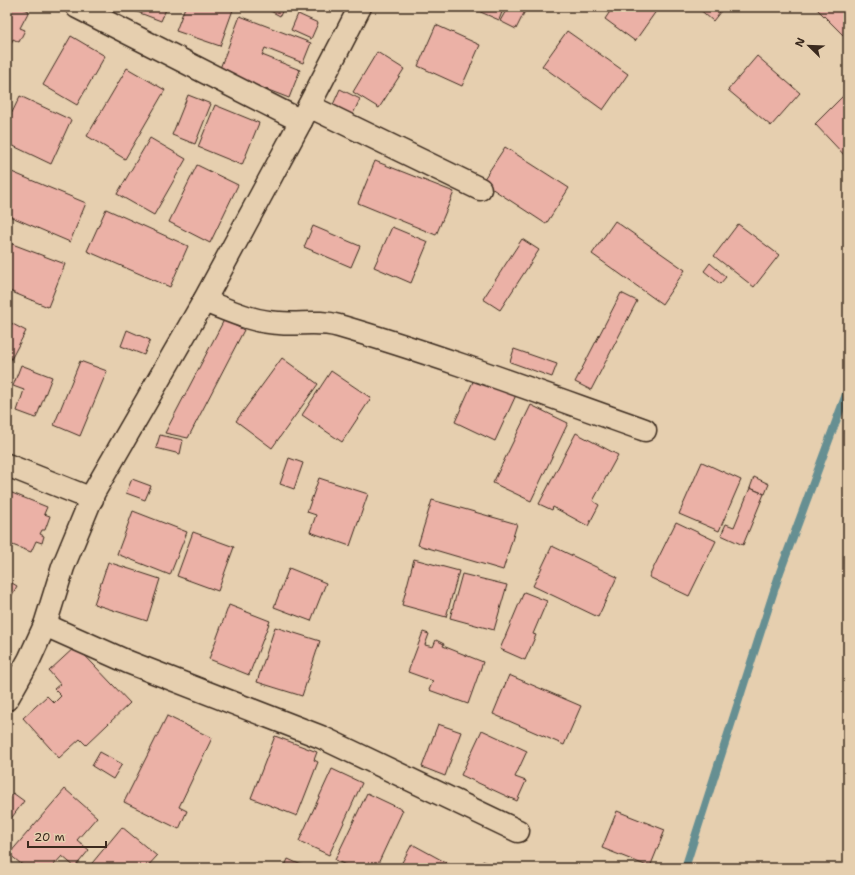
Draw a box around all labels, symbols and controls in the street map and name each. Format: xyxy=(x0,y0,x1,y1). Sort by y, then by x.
north arrow xyxy=(789,26,829,66)
text: N xyxy=(792,35,809,49)
scale bar xyxy=(28,823,106,849)
text: 20 m xyxy=(34,829,65,845)

